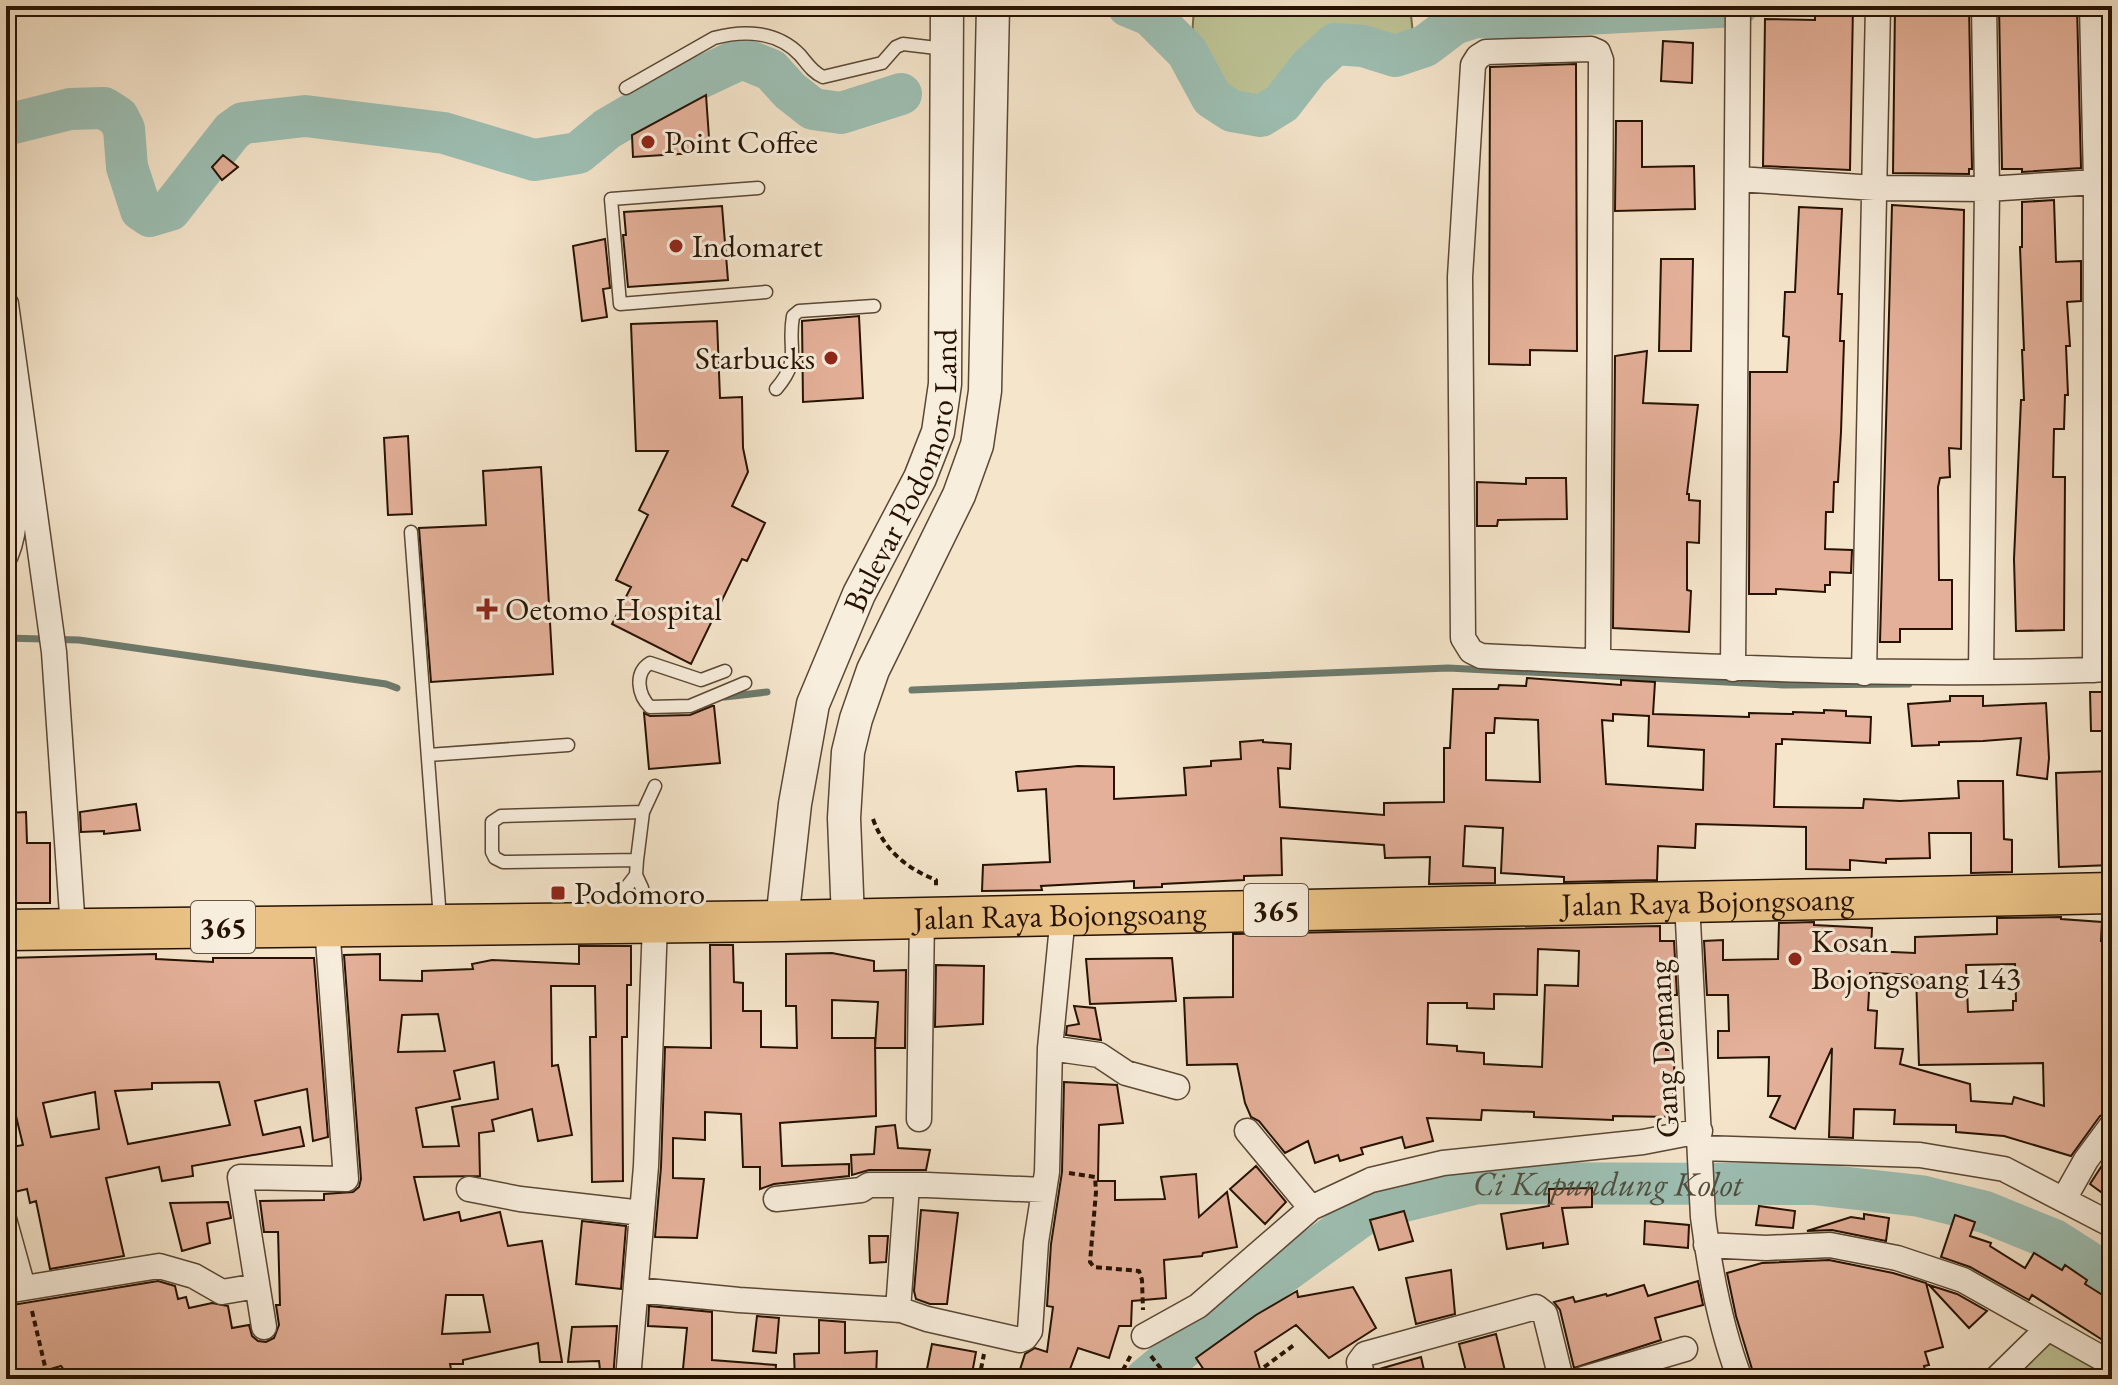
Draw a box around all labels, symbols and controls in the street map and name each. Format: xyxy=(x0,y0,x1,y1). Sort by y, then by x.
place label: Point Coffee xyxy=(664,121,818,163)
marker: Point Coffee xyxy=(639,133,657,151)
place label: Indomaret xyxy=(692,225,823,267)
marker: Indomaret xyxy=(667,237,685,255)
street label: Bulevar Podomoro Land xyxy=(833,328,966,618)
place label: Starbucks xyxy=(695,337,815,379)
marker: Starbucks xyxy=(822,349,840,367)
place label: Oetomo Hospital xyxy=(505,588,722,630)
marker: Oetomo Hospital xyxy=(476,598,498,620)
place label: Podomoro xyxy=(574,872,705,914)
street label: Jalan Raya Bojongsoang xyxy=(1558,877,1856,926)
marker: Podomoro xyxy=(549,884,567,902)
road number: 365 xyxy=(1244,884,1308,936)
street label: Jalan Raya Bojongsoang xyxy=(910,891,1208,939)
road number: 365 xyxy=(191,901,255,953)
place label: Kosan Bojongsoang 143 xyxy=(1811,920,2021,999)
marker: Kosan Bojongsoang 143 xyxy=(1786,950,1804,968)
street label: Gang Demang xyxy=(1637,958,1689,1139)
water label: Ci Kapundung Kolot xyxy=(1473,1161,1745,1206)

